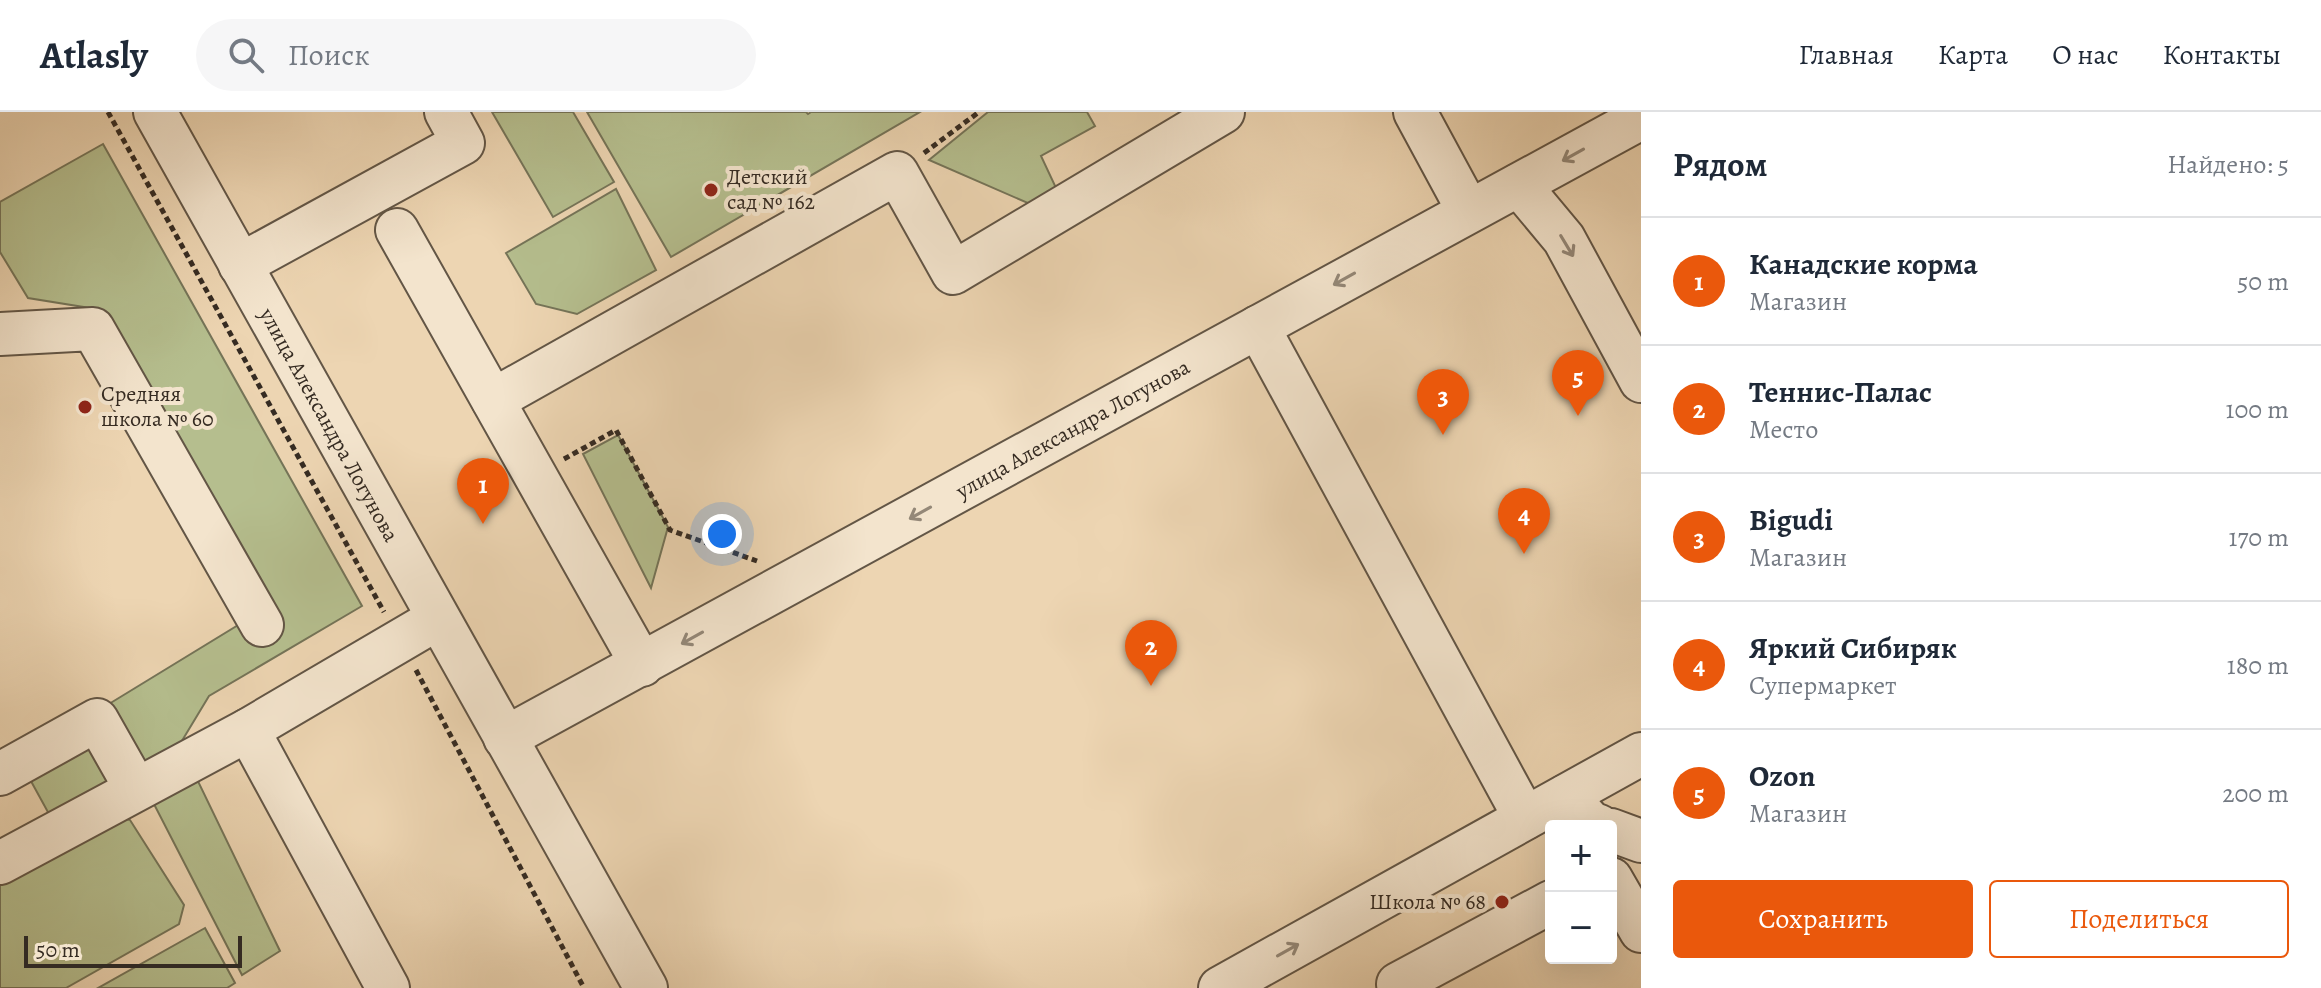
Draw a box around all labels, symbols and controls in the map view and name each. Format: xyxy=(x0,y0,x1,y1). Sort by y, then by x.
search box xyxy=(196,19,756,91)
text: Atlasly xyxy=(40,29,148,81)
icon: search xyxy=(224,33,268,77)
text: Поиск xyxy=(288,35,370,75)
text: Главная xyxy=(1798,36,1894,74)
text: Карта xyxy=(1938,36,2008,74)
text: О нас xyxy=(2052,36,2119,74)
text: Контакты xyxy=(2163,36,2281,74)
text: Рядом xyxy=(1673,141,1767,188)
text: Найдено: 5 xyxy=(2167,147,2289,182)
one-way arrow xyxy=(1561,148,1585,164)
place label: Детский сад № 162 xyxy=(727,162,815,217)
marker: Детский сад № 162 xyxy=(702,181,720,199)
one-way arrow xyxy=(1559,234,1575,257)
text: Канадские корма xyxy=(1749,244,1978,284)
text: 1 xyxy=(1694,264,1704,299)
text: 50 m xyxy=(2237,264,2289,299)
one-way arrow xyxy=(1333,272,1356,288)
text: Магазин xyxy=(1749,284,1847,319)
street label: улица Александра Логунова xyxy=(252,302,406,548)
pin: 5 xyxy=(1552,350,1604,416)
street label: улица Александра Логунова xyxy=(950,352,1196,506)
pin: 3 xyxy=(1417,369,1469,435)
text: Теннис-Палас xyxy=(1749,372,1932,412)
place label: Средняя школа № 60 xyxy=(101,379,214,434)
text: 2 xyxy=(1693,392,1705,427)
text: 100 m xyxy=(2226,392,2289,427)
marker: Средняя школа № 60 xyxy=(76,398,94,416)
text: Место xyxy=(1749,412,1818,447)
pin: 1 xyxy=(457,458,509,524)
pin: 4 xyxy=(1498,488,1550,554)
text: Bigudi xyxy=(1749,500,1833,540)
one-way arrow xyxy=(909,505,932,521)
your location xyxy=(702,514,742,554)
text: 3 xyxy=(1693,520,1705,555)
text: 170 m xyxy=(2229,520,2289,555)
text: Магазин xyxy=(1749,540,1847,575)
pin: 2 xyxy=(1125,620,1177,686)
text: Яркий Сибиряк xyxy=(1749,628,1957,668)
one-way arrow xyxy=(681,630,704,646)
text: 4 xyxy=(1693,648,1705,683)
text: 180 m xyxy=(2227,648,2289,683)
text: Супермаркет xyxy=(1749,668,1897,703)
text: Ozon xyxy=(1749,756,1815,796)
text: 5 xyxy=(1693,776,1705,811)
text: 200 m xyxy=(2222,776,2289,811)
text: Магазин xyxy=(1749,796,1847,831)
map controls xyxy=(1545,820,1617,964)
button: + xyxy=(1545,820,1617,892)
button: Сохранить xyxy=(1673,880,1973,958)
button: Поделиться xyxy=(1989,880,2289,958)
place label: Школа № 68 xyxy=(1369,887,1486,917)
button: − xyxy=(1545,892,1617,964)
marker: Школа № 68 xyxy=(1493,893,1511,911)
scale bar xyxy=(24,932,242,968)
text: 50 m xyxy=(36,935,80,965)
one-way arrow xyxy=(1276,942,1299,958)

